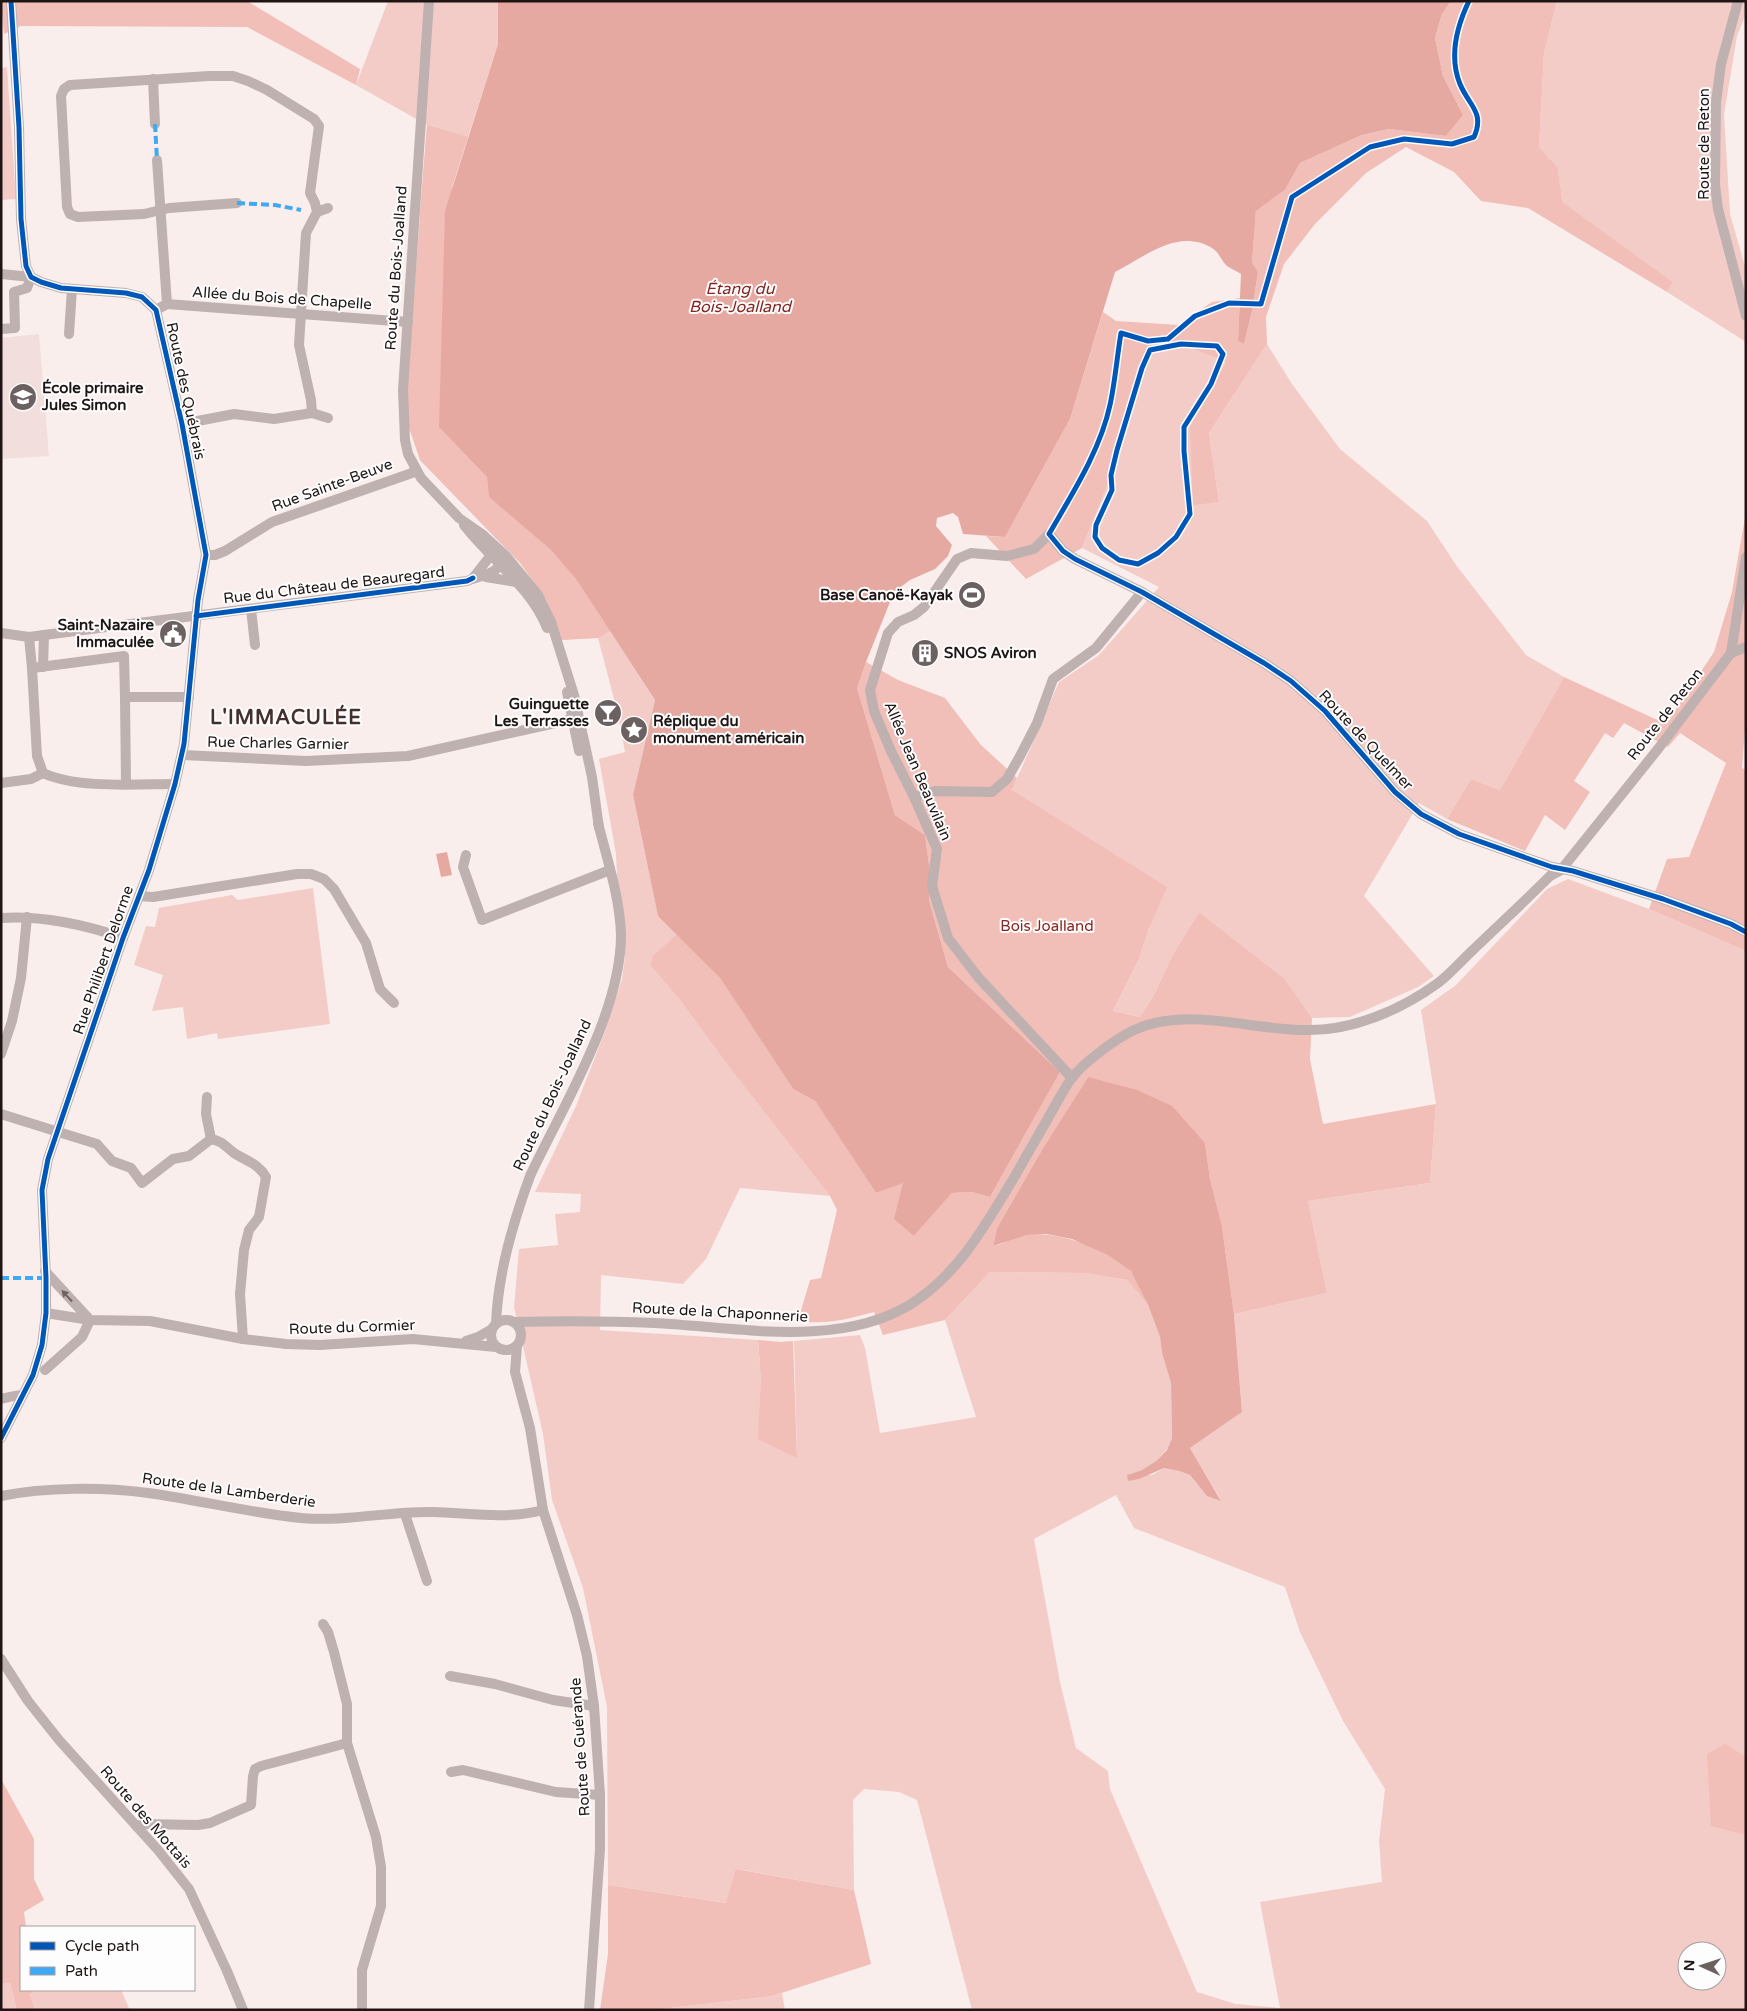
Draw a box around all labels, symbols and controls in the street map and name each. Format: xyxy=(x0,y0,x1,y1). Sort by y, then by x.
street label: Route de Reton xyxy=(1695,88,1713,200)
street label: Route du Bois-Joalland xyxy=(381,185,411,351)
water label: Étang du Bois-Joalland xyxy=(689,279,793,317)
street label: Allée du Bois de Chapelle xyxy=(192,283,372,313)
street label: Route des Québrais xyxy=(163,321,209,461)
place label: École primaire Jules Simon xyxy=(41,378,144,414)
school or university icon: École primaire Jules Simon xyxy=(8,382,38,412)
street label: Rue Sainte-Beuve xyxy=(269,455,395,515)
street label: Rue du Château de Beauregard xyxy=(222,562,446,608)
sports icon: Base Canoë-Kayak xyxy=(957,580,987,610)
place label: Base Canoë-Kayak xyxy=(820,586,953,605)
place label: Saint-Nazaire Immaculée xyxy=(58,616,154,651)
public building icon: Saint-Nazaire Immaculée xyxy=(158,619,188,649)
building icon: SNOS Aviron xyxy=(910,638,940,668)
place label: SNOS Aviron xyxy=(944,644,1037,662)
street label: Route de Reton xyxy=(1623,664,1707,764)
street label: Route de Quelmer xyxy=(1315,686,1417,794)
place label: Guinguette Les Terrasses xyxy=(494,695,590,730)
bar icon: Guinguette Les Terrasses xyxy=(593,698,623,728)
street label: Allée Jean Beauvilain xyxy=(881,699,955,843)
district label: L'IMMACULÉE xyxy=(210,704,362,730)
place label: Réplique du monument américain xyxy=(653,712,804,747)
place icon: Réplique du monument américain xyxy=(619,715,649,745)
street label: Rue Charles Garnier xyxy=(207,733,349,753)
street label: Rue Philibert Delorme xyxy=(69,883,137,1037)
park label: Bois Joalland xyxy=(1000,917,1094,935)
street label: Route du Bois-Joalland xyxy=(509,1016,595,1174)
one-way arrow xyxy=(61,1291,73,1303)
street label: Route de la Chaponnerie xyxy=(632,1298,808,1326)
street label: Route du Cormier xyxy=(289,1316,416,1338)
street label: Route de la Lamberderie xyxy=(141,1469,317,1511)
street label: Route de Guérande xyxy=(566,1677,594,1817)
street label: Route des Mottais xyxy=(97,1762,195,1872)
legend xyxy=(20,1926,195,1991)
text: Cycle path xyxy=(65,1937,139,1955)
north arrow xyxy=(1677,1941,1727,1991)
text: N xyxy=(1681,1959,1698,1971)
text: Path xyxy=(65,1962,98,1980)

